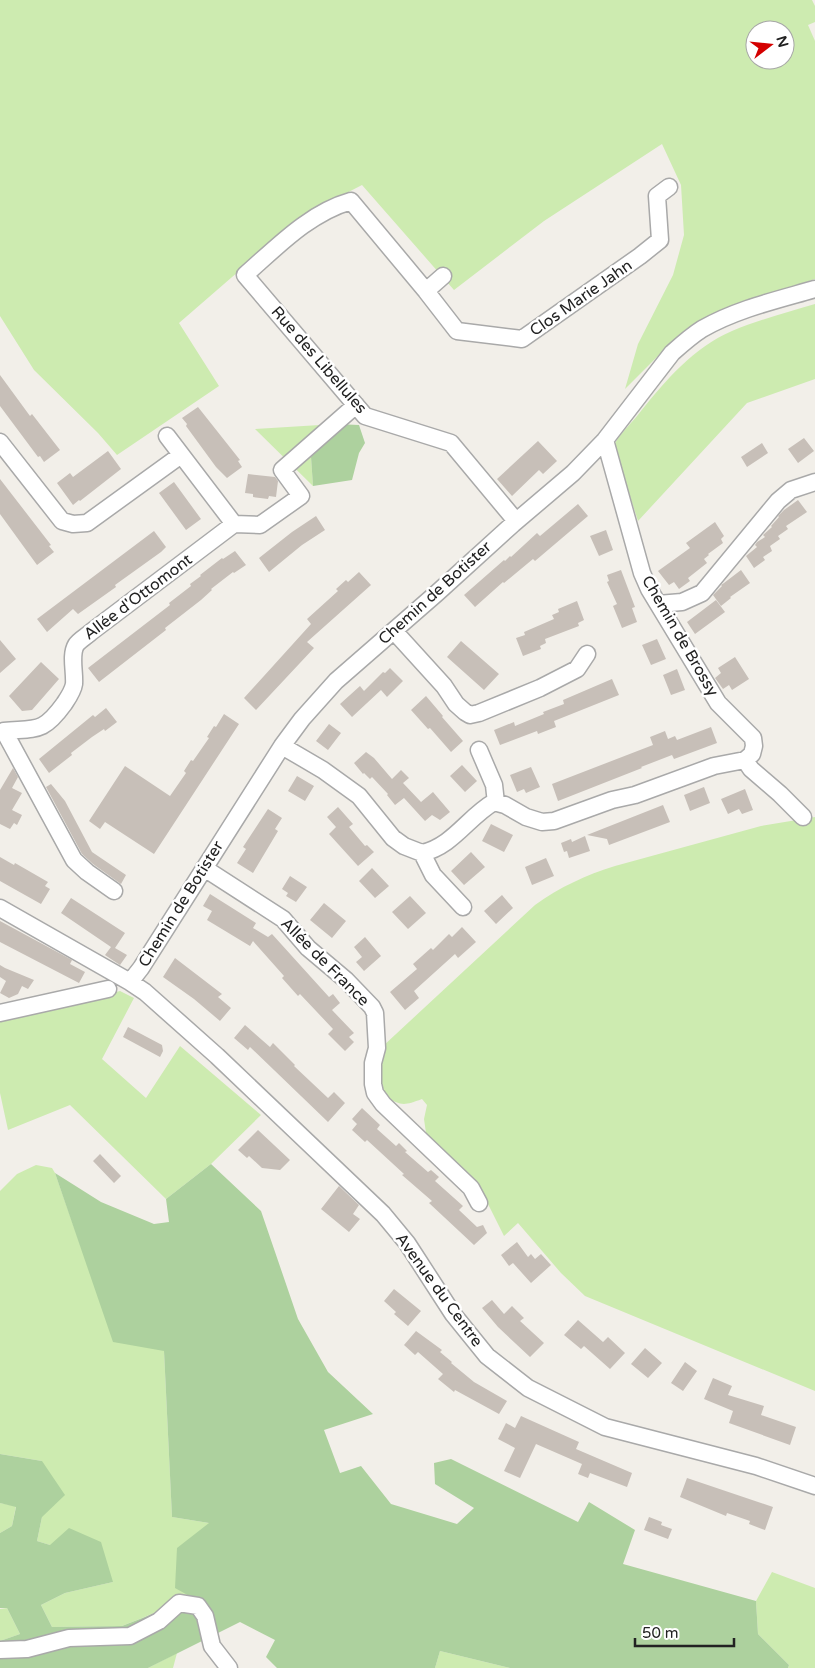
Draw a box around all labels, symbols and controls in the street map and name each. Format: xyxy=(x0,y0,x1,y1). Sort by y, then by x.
north arrow xyxy=(745,20,795,70)
text: N xyxy=(772,34,792,49)
street label: Clos Marie Jahn xyxy=(526,255,636,341)
street label: Rue des Libellules xyxy=(267,302,371,418)
street label: Chemin de Botister xyxy=(374,536,496,649)
street label: Allée d'Ottomont xyxy=(80,550,196,644)
street label: Chemin de Brossy xyxy=(637,572,723,700)
street label: Chemin de Botister xyxy=(134,836,228,971)
street label: Allée de France xyxy=(277,914,373,1010)
street label: Avenue du Centre xyxy=(391,1229,487,1351)
scale bar xyxy=(635,1616,734,1648)
text: 50 m xyxy=(642,1624,679,1642)

